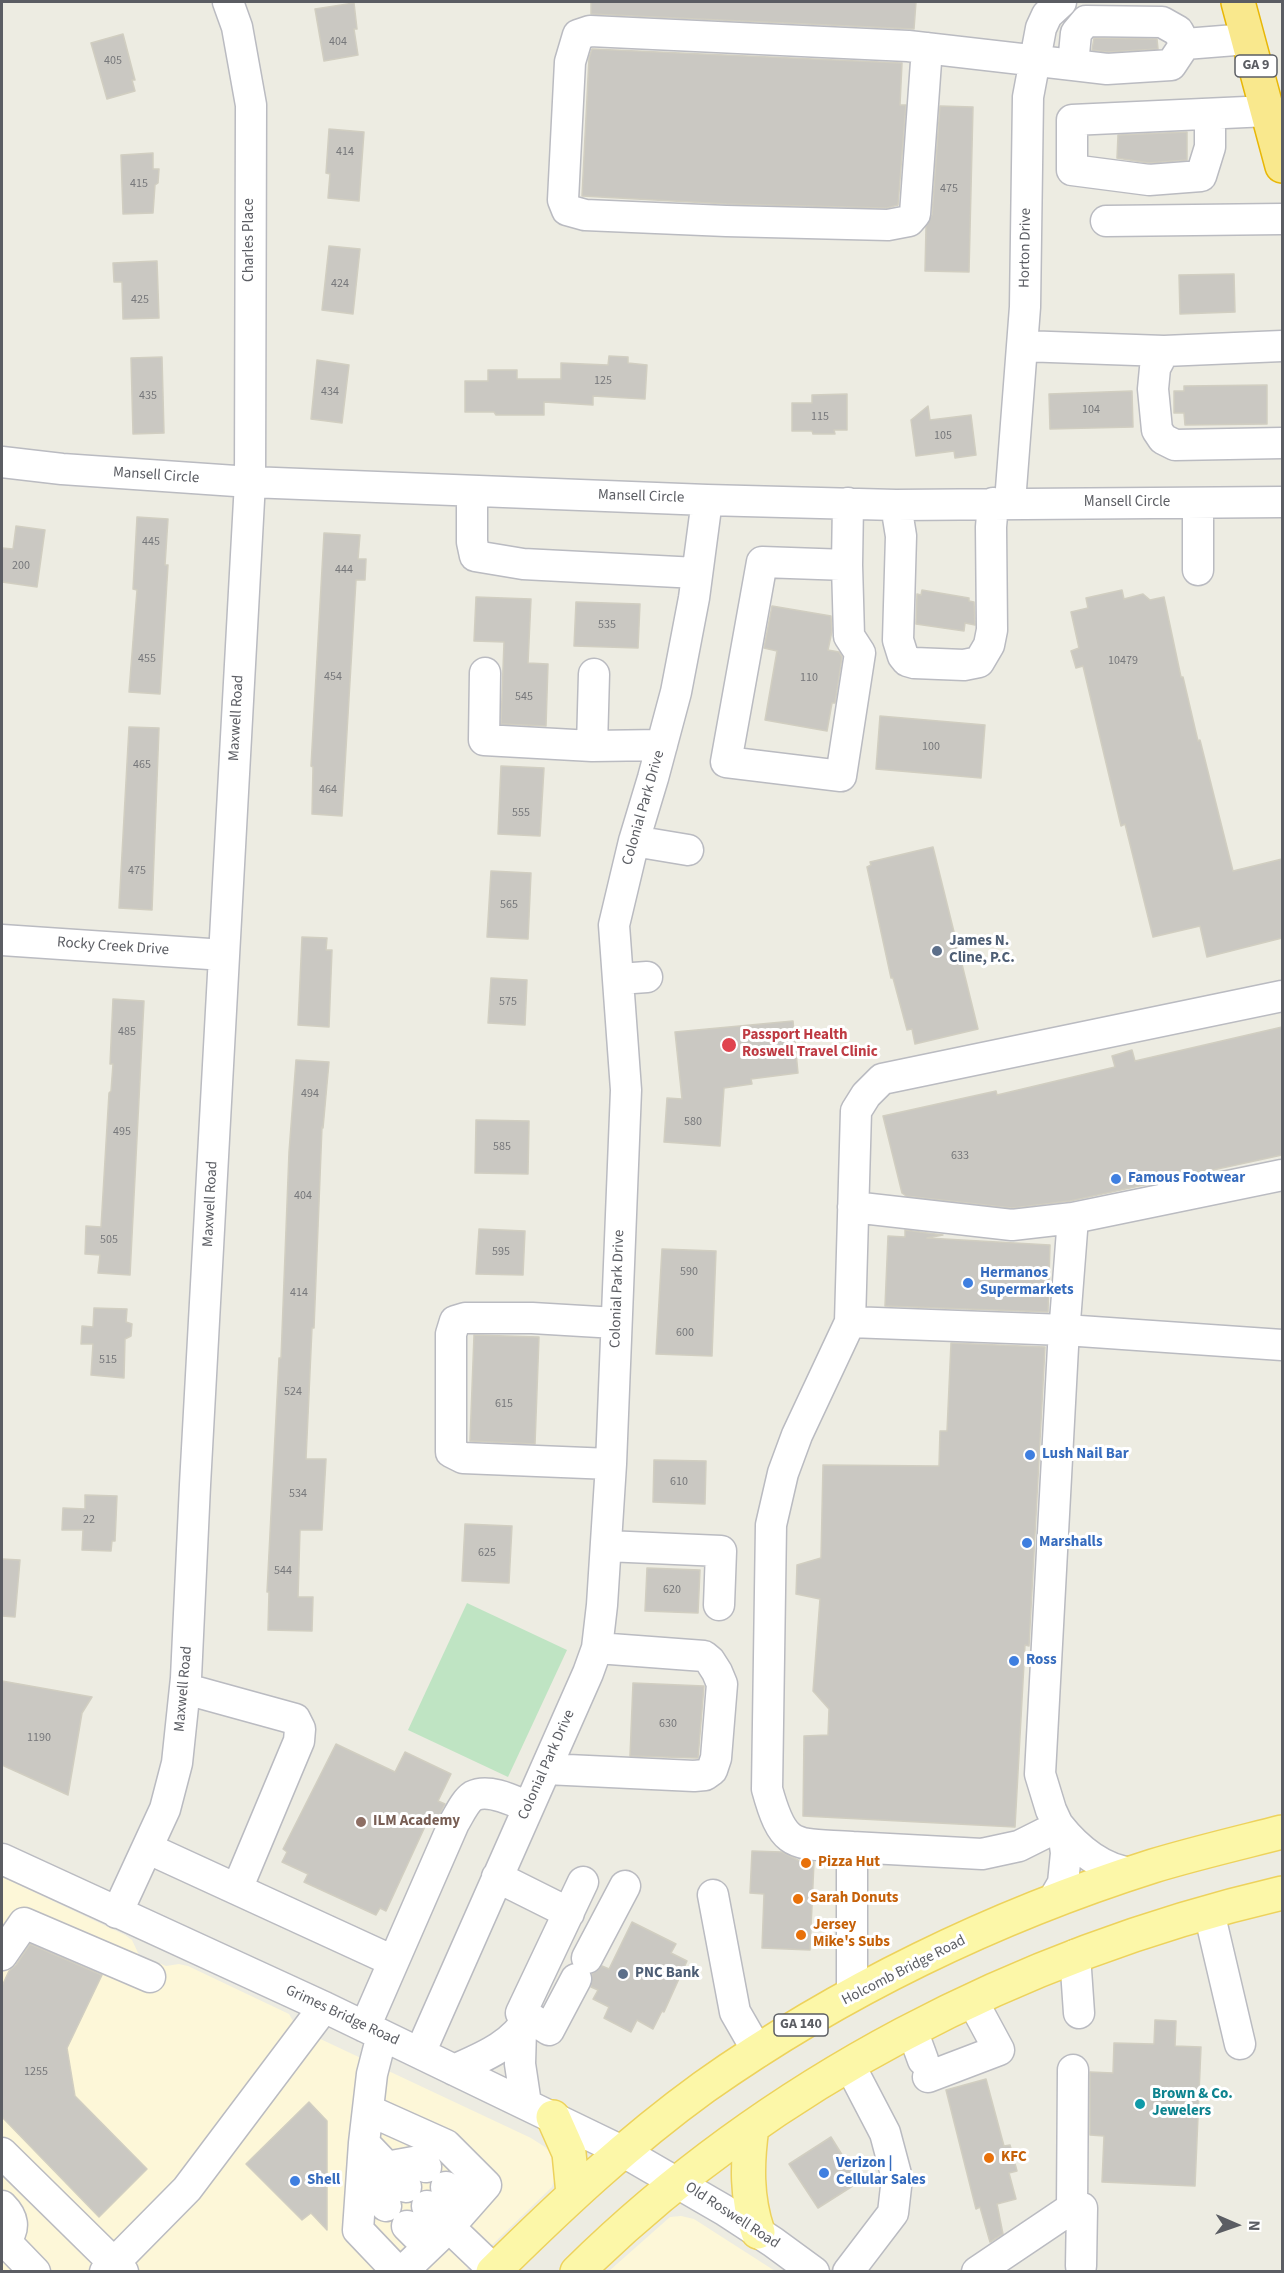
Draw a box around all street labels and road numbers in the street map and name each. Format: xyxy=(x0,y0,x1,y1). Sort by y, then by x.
road number: GA 9 xyxy=(1235,55,1277,77)
street label: Charles Place xyxy=(241,198,259,282)
street label: Horton Drive xyxy=(1016,208,1036,288)
street label: Mansell Circle xyxy=(112,464,200,488)
street label: Mansell Circle xyxy=(597,486,685,508)
street label: Mansell Circle xyxy=(1084,494,1170,512)
street label: Maxwell Road xyxy=(226,675,248,761)
street label: Colonial Park Drive xyxy=(619,749,669,867)
street label: Rocky Creek Drive xyxy=(56,934,170,960)
street label: Maxwell Road xyxy=(200,1161,222,1247)
street label: Colonial Park Drive xyxy=(607,1229,629,1349)
street label: Maxwell Road xyxy=(171,1645,197,1733)
street label: Colonial Park Drive xyxy=(515,1707,579,1823)
street label: Holcomb Bridge Road xyxy=(839,1932,969,2010)
street label: Grimes Bridge Road xyxy=(282,1982,402,2050)
road number: GA 140 xyxy=(774,2014,828,2036)
street label: Old Roswell Road xyxy=(681,2179,783,2253)

